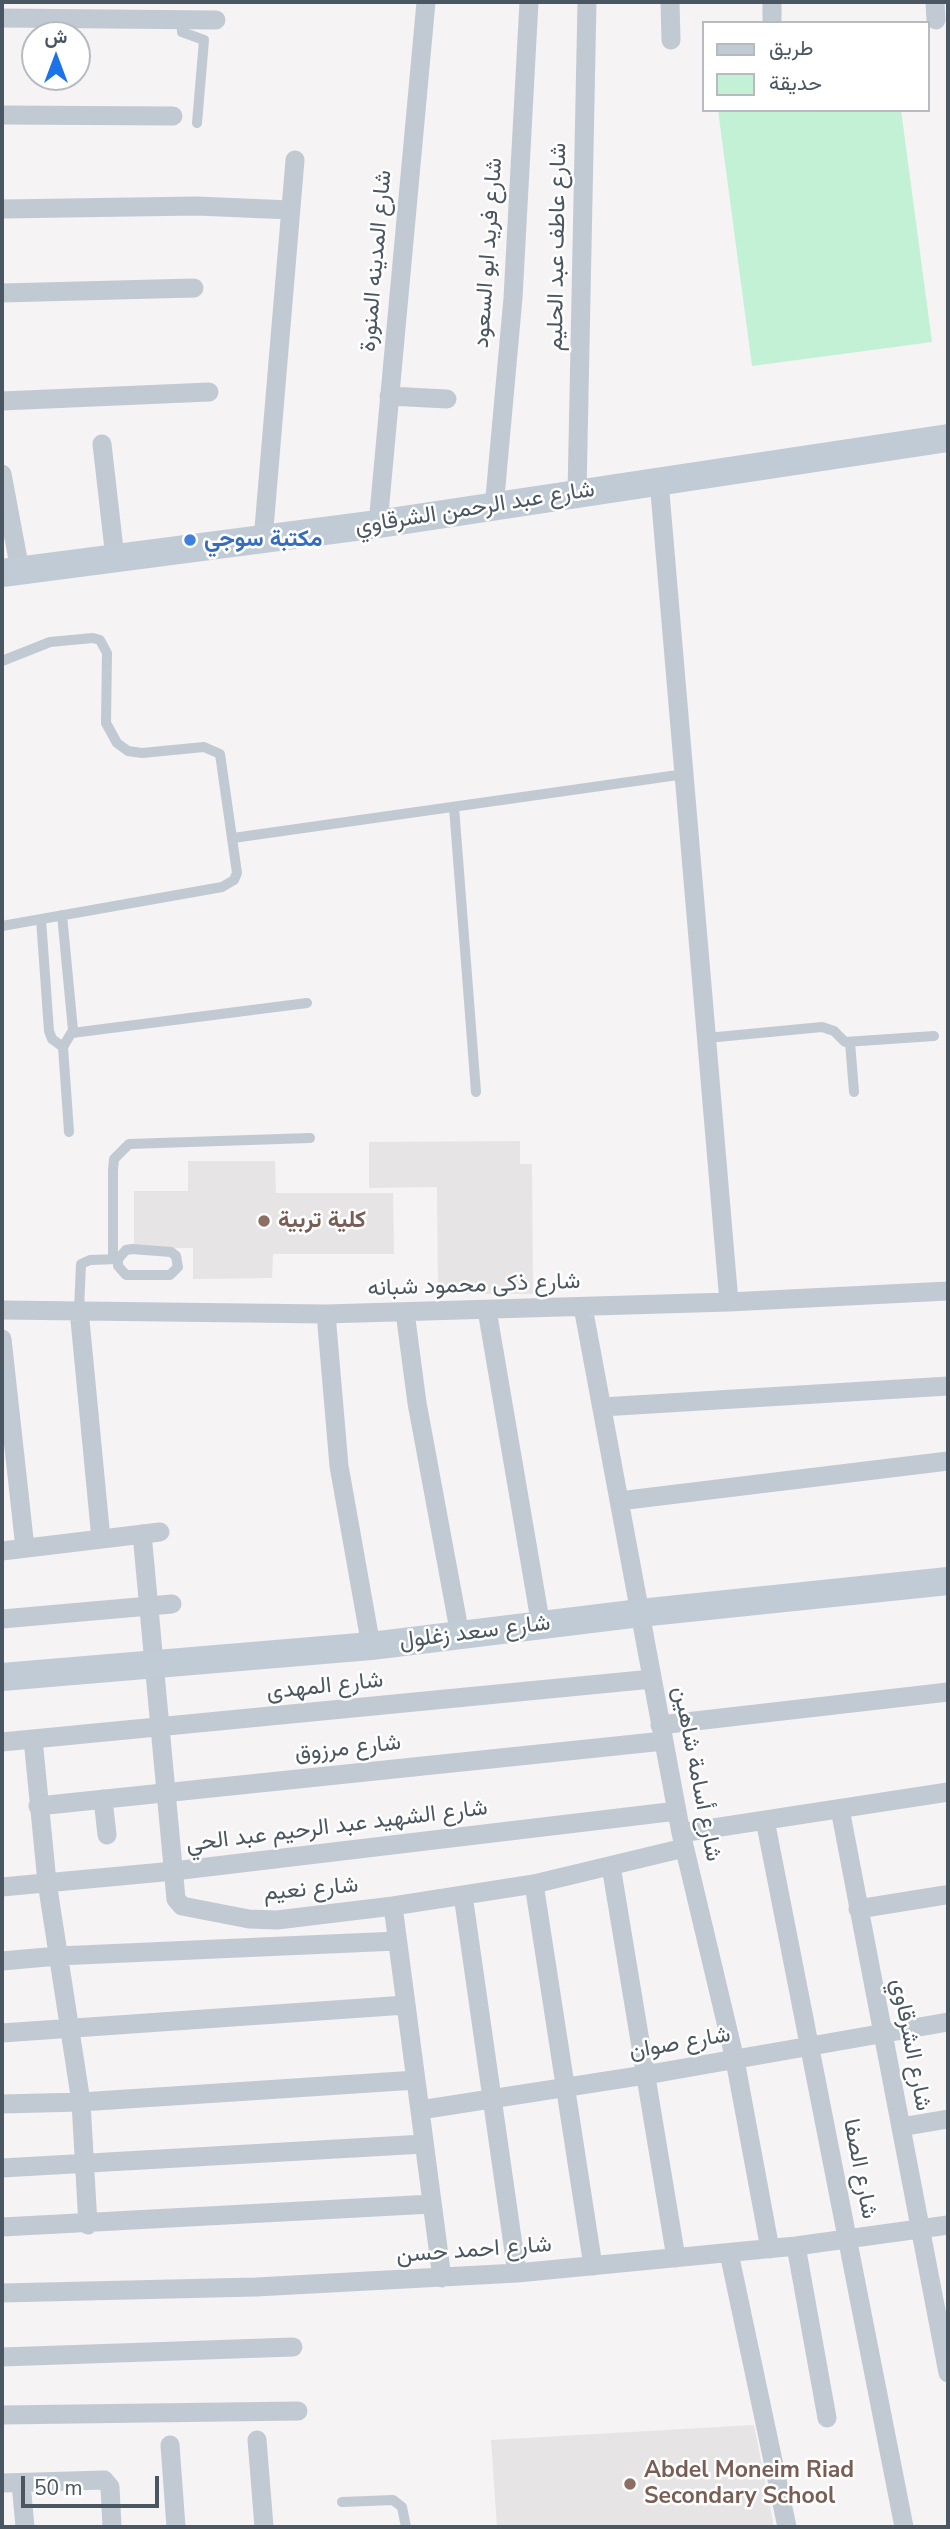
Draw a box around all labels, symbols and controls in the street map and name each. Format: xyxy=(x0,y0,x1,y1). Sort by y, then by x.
north arrow xyxy=(21,21,91,91)
legend xyxy=(702,21,929,112)
text: ش xyxy=(45,24,67,50)
text: طريق xyxy=(769,34,814,62)
text: حديقة xyxy=(769,69,822,97)
street label: شارع عاطف عبد الحليم xyxy=(542,143,574,351)
street label: شارع فريد ابو السعود xyxy=(469,157,509,349)
street label: شارع المدينه المنورة xyxy=(355,169,399,353)
street label: شارع عبد الرحمن الشرقاوي xyxy=(353,476,597,542)
place label: مكتبة سوجي xyxy=(204,526,322,554)
marker: مكتبة سوجي xyxy=(182,532,198,548)
place label: كلية تربية xyxy=(278,1207,366,1235)
marker: كلية تربية xyxy=(256,1213,272,1229)
street label: شارع ذكى محمود شبانه xyxy=(367,1268,581,1304)
street label: شارع سعد زغلول xyxy=(398,1610,552,1656)
street label: شارع المهدى xyxy=(265,1667,385,1707)
street label: شارع أسامة شاهين xyxy=(666,1684,726,1864)
street label: شارع مرزوق xyxy=(294,1730,402,1768)
street label: شارع الشهيد عبد الرحيم عبد الحي xyxy=(185,1795,489,1859)
street label: شارع نعيم xyxy=(263,1872,359,1908)
street label: شارع الشرقاوي xyxy=(884,1977,936,2113)
street label: شارع صوان xyxy=(627,2022,733,2066)
street label: شارع الصفا xyxy=(836,2117,882,2221)
street label: شارع احمد حسن xyxy=(395,2232,553,2270)
place label: Abdel Moneim Riad Secondary School xyxy=(644,2457,854,2511)
scale bar xyxy=(24,2462,163,2506)
text: 50 m xyxy=(34,2474,83,2502)
marker: Abdel Moneim Riad Secondary School xyxy=(622,2476,638,2492)

